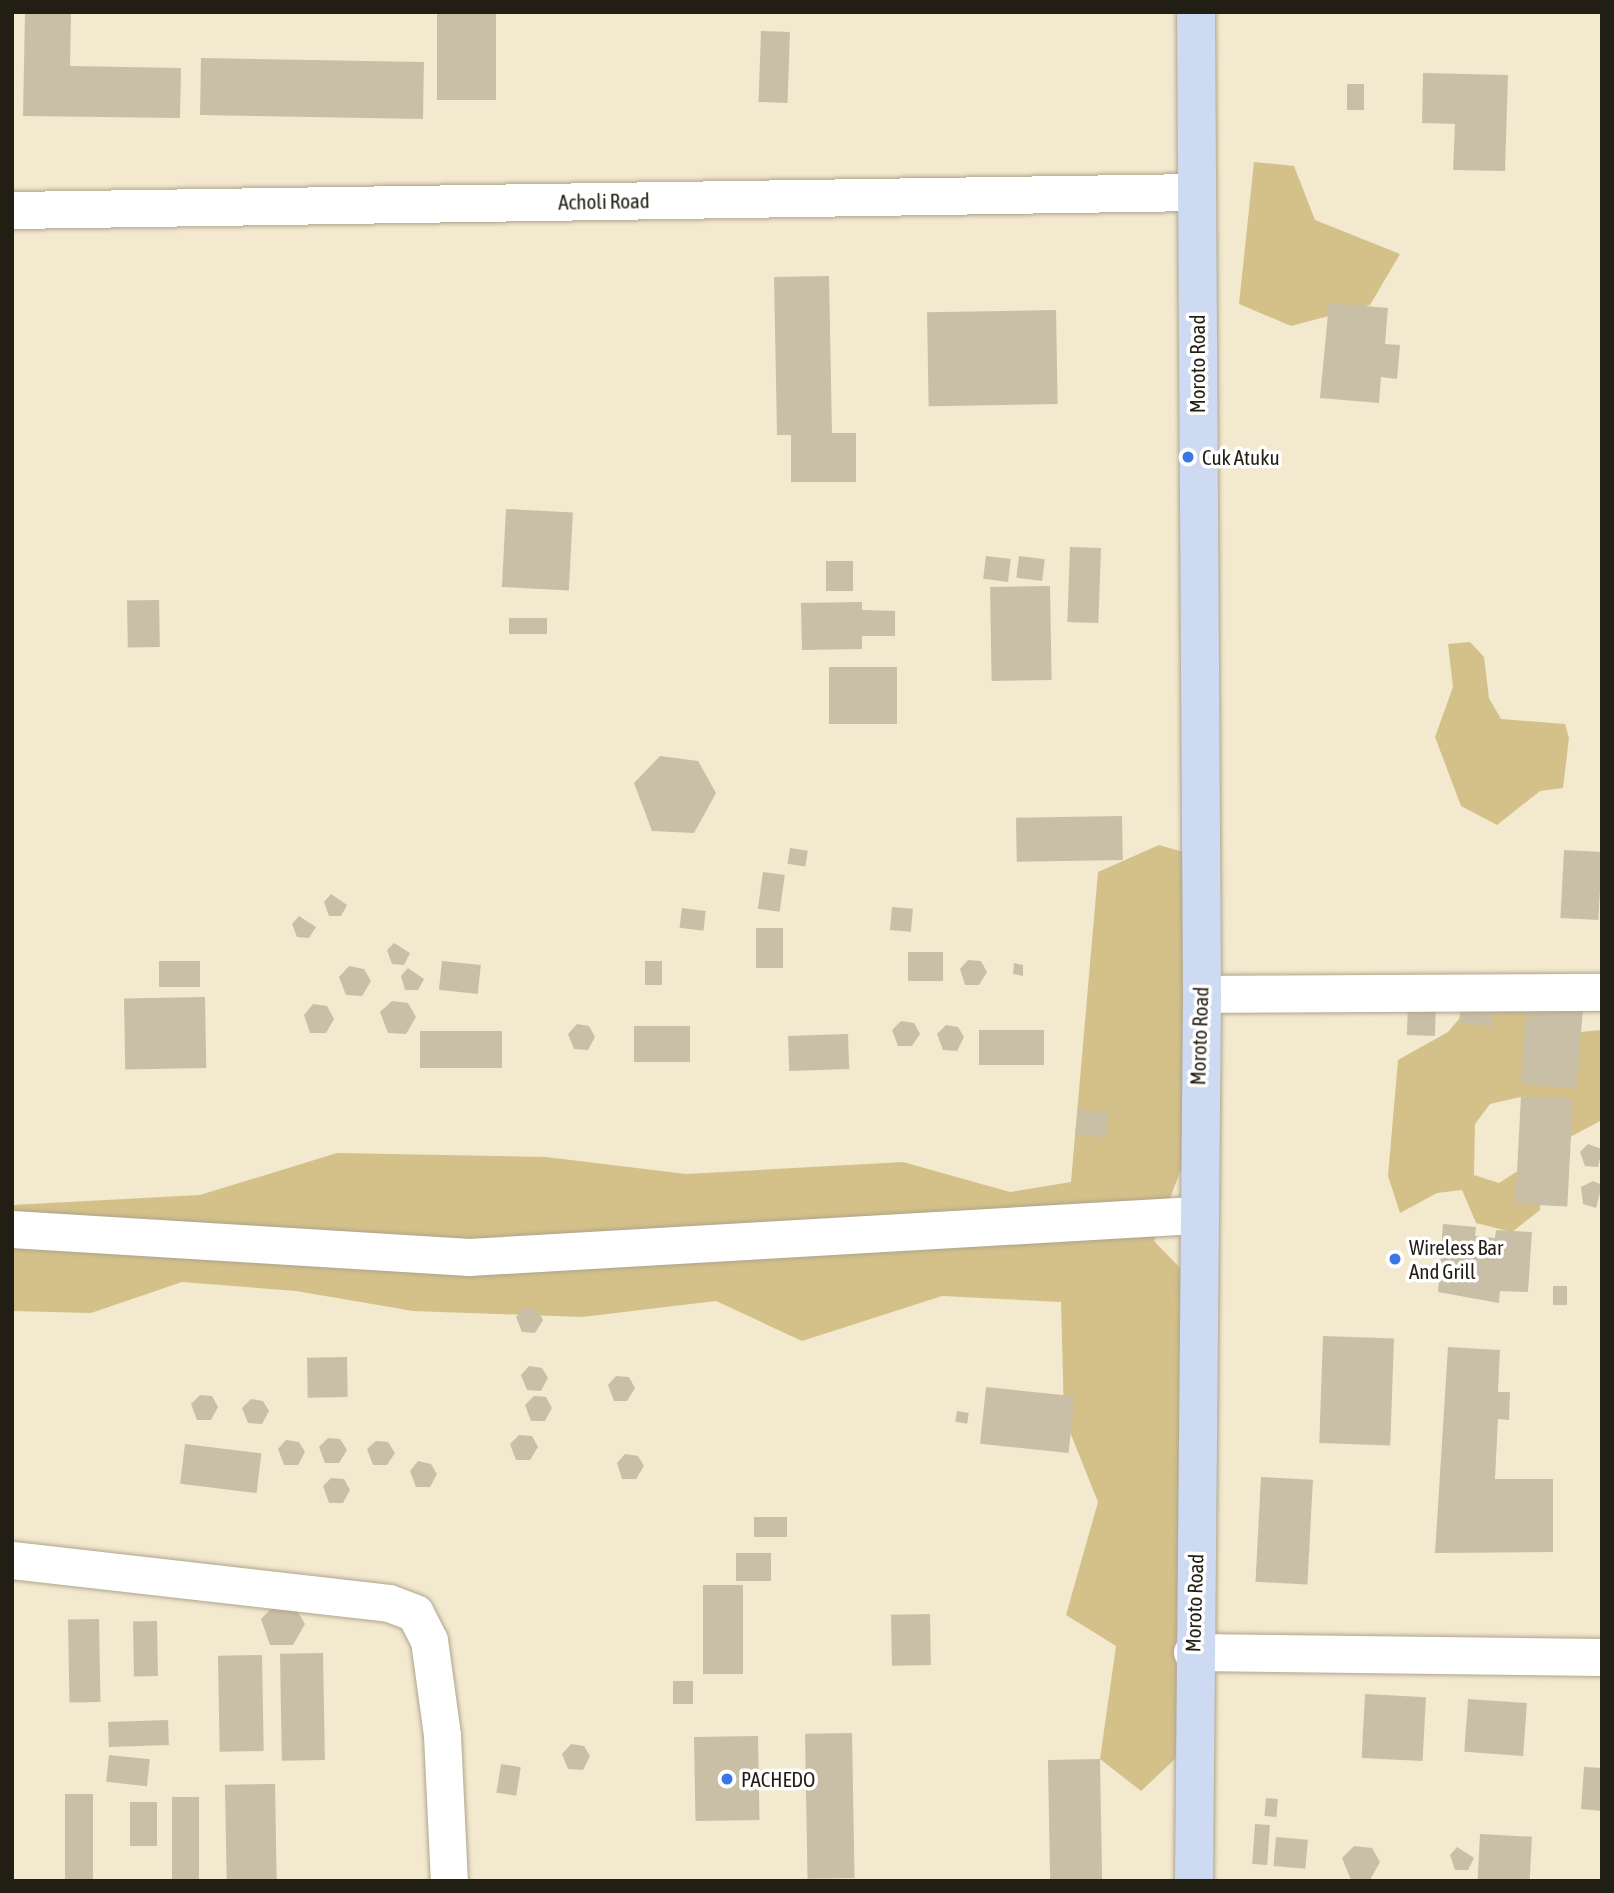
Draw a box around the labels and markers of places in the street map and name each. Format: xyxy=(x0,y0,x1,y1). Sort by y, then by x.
place label: Cuk Atuku xyxy=(1202,444,1280,470)
marker: Cuk Atuku xyxy=(1180,449,1196,465)
place label: Wireless Bar And Grill xyxy=(1409,1234,1503,1284)
marker: Wireless Bar And Grill xyxy=(1387,1251,1403,1267)
place label: PACHEDO xyxy=(741,1766,815,1792)
marker: PACHEDO xyxy=(719,1771,735,1787)

